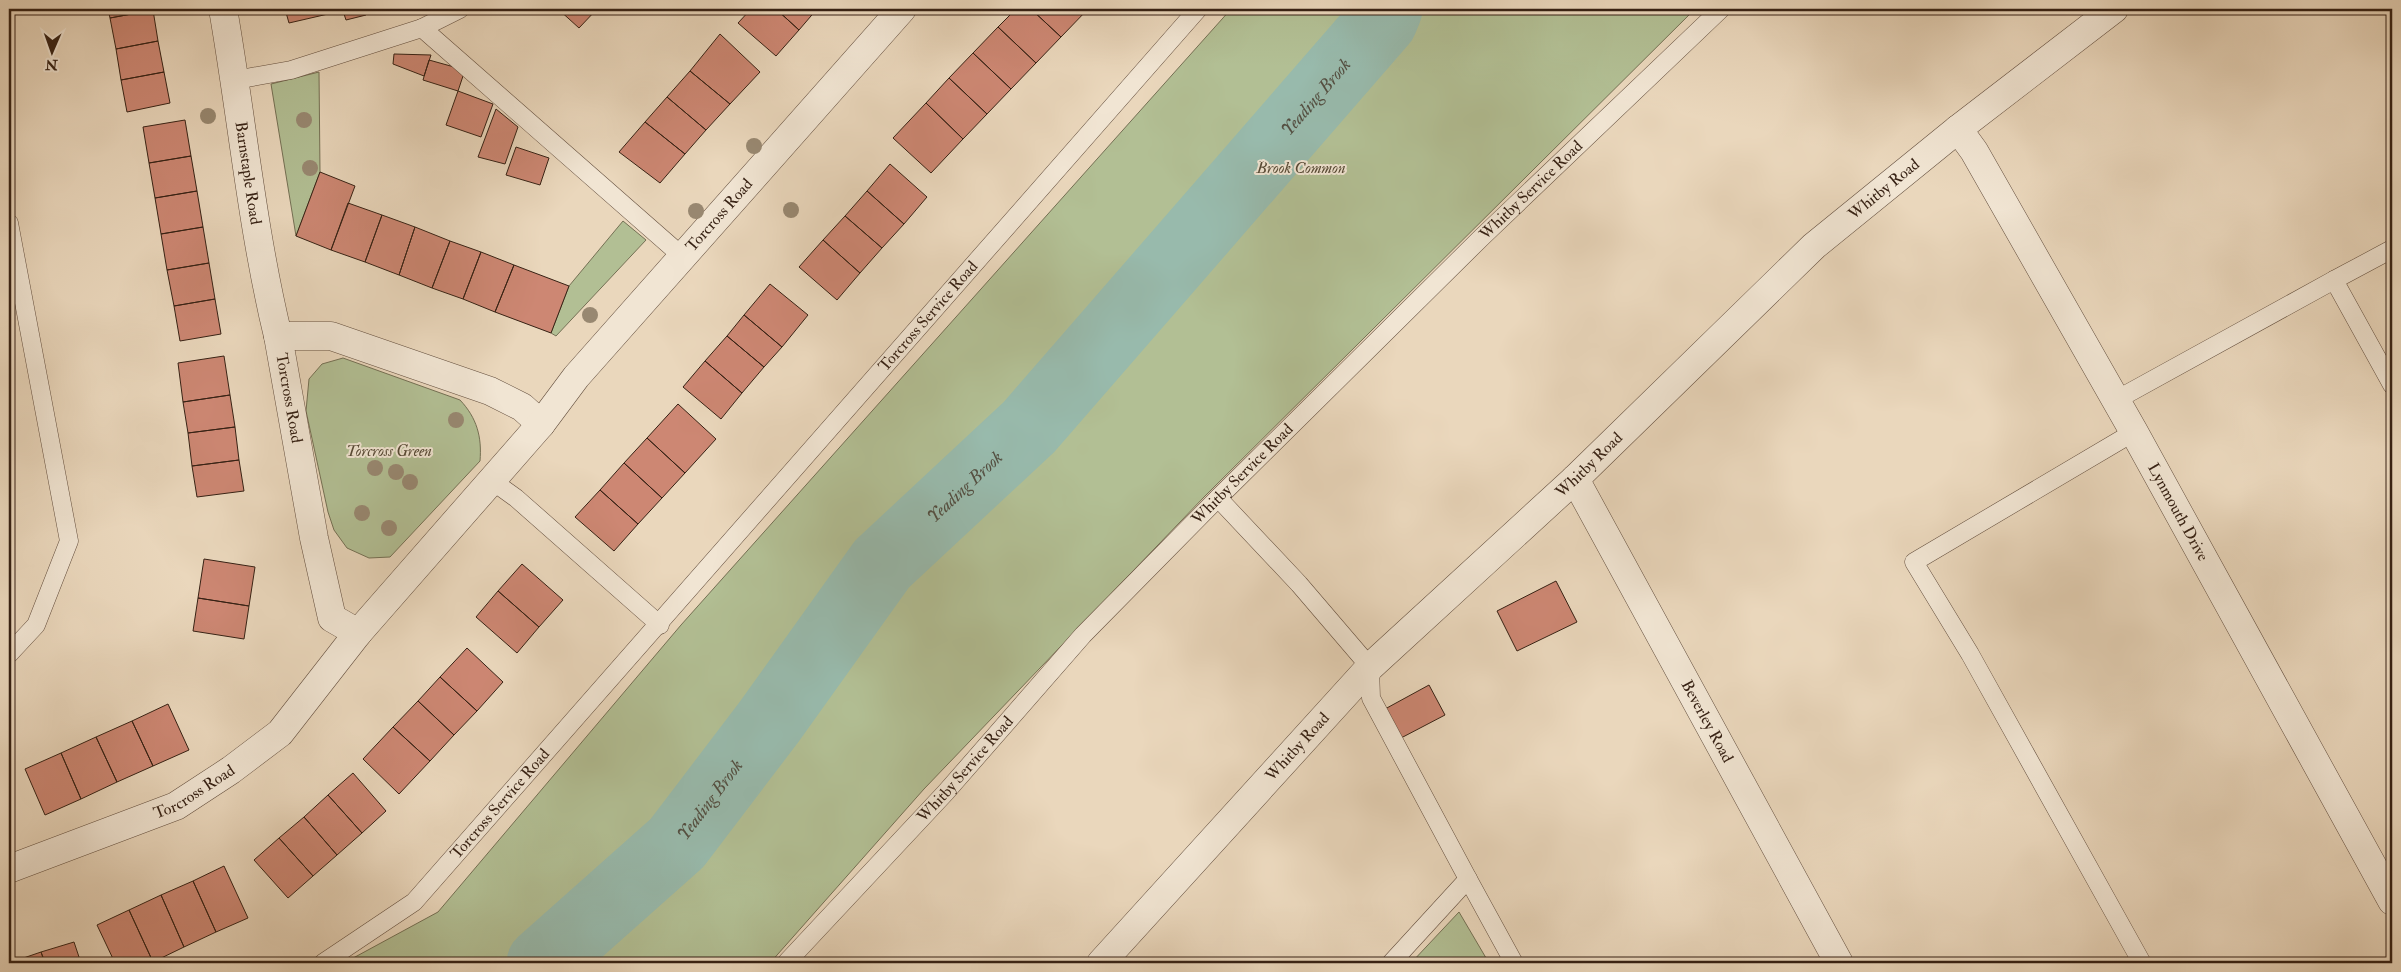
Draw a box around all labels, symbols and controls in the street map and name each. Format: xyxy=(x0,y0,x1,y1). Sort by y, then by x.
north arrow xyxy=(28,28,78,78)
water label: Yeading Brook xyxy=(1276,53,1356,141)
text: N xyxy=(45,56,59,73)
street label: Barnstaple Road xyxy=(230,120,266,226)
street label: Whitby Service Road xyxy=(1475,136,1587,245)
street label: Whitby Road xyxy=(1844,154,1924,225)
park label: Brook Common xyxy=(1255,158,1346,178)
street label: Torcross Road xyxy=(682,174,757,256)
street label: Torcross Service Road xyxy=(874,257,982,376)
street label: Torcross Road xyxy=(271,351,307,445)
street label: Whitby Service Road xyxy=(1187,419,1297,530)
street label: Whitby Road xyxy=(1551,428,1627,503)
park label: Torcross Green xyxy=(346,441,432,461)
water label: Yeading Brook xyxy=(922,446,1008,528)
street label: Lynmouth Drive xyxy=(2143,460,2213,565)
street label: Beverley Road xyxy=(1677,677,1738,766)
street label: Whitby Road xyxy=(1260,708,1334,786)
street label: Whitby Service Road xyxy=(912,712,1018,827)
street label: Torcross Service Road xyxy=(446,744,554,863)
water label: Yeading Brook xyxy=(672,755,748,845)
street label: Torcross Road xyxy=(151,760,239,824)

